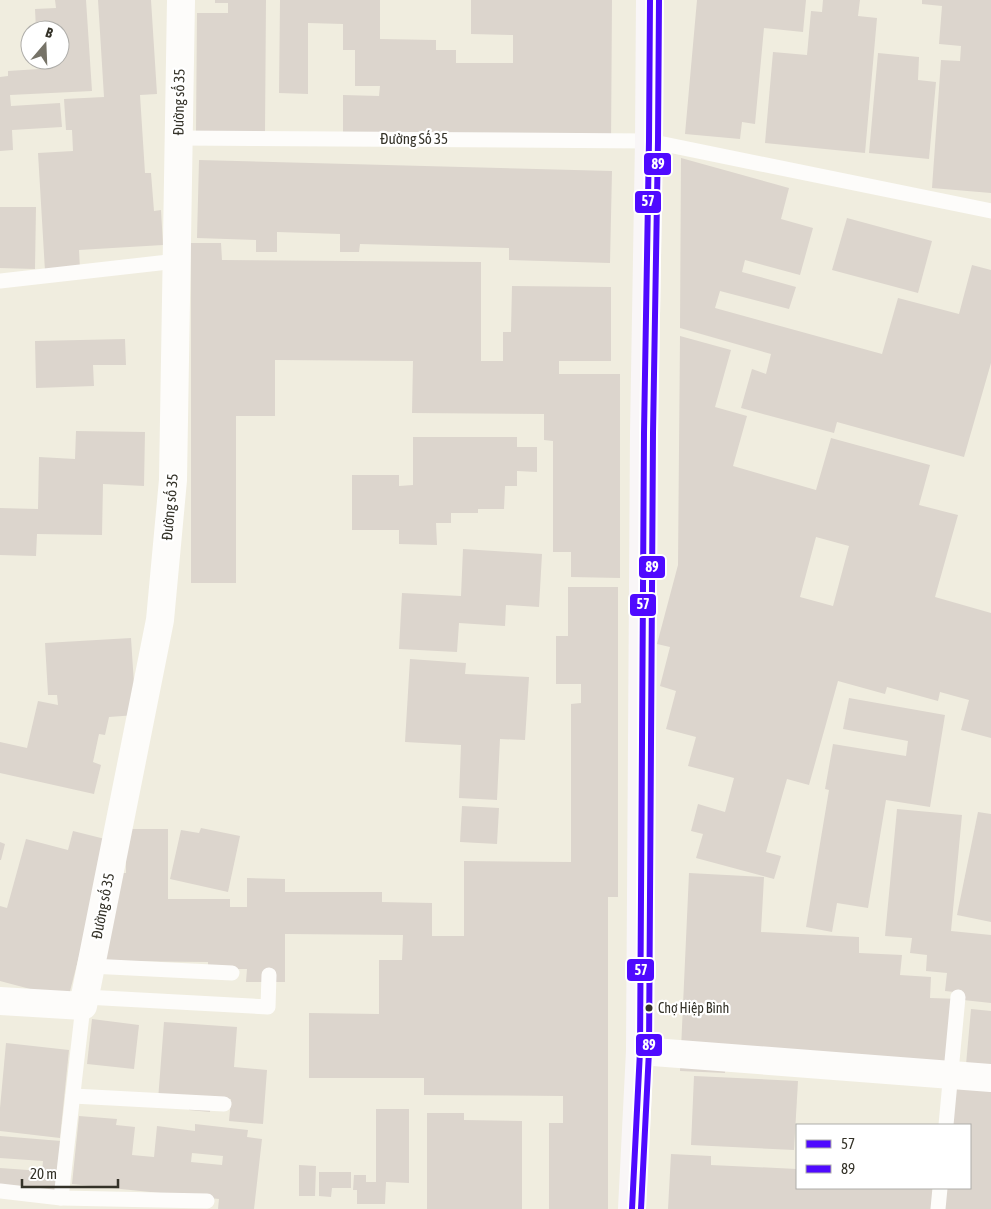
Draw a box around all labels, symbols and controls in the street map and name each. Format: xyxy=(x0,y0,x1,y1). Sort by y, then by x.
north arrow xyxy=(20,20,70,70)
text: B xyxy=(43,24,55,41)
street label: Đường số 35 xyxy=(169,68,188,136)
street label: Đường Số 35 xyxy=(380,130,448,147)
line badge: 89 xyxy=(643,152,672,176)
text: 89 xyxy=(651,156,665,172)
line badge: 57 xyxy=(634,190,662,214)
text: 57 xyxy=(641,193,655,209)
street label: Đường số 35 xyxy=(158,473,181,541)
line badge: 89 xyxy=(638,555,666,579)
text: 89 xyxy=(645,559,659,575)
line badge: 57 xyxy=(629,593,657,617)
text: 57 xyxy=(636,596,650,612)
street label: Đường số 35 xyxy=(88,871,117,940)
line badge: 57 xyxy=(626,958,655,982)
text: 57 xyxy=(634,962,648,978)
place label: Chợ Hiệp Bình xyxy=(658,1000,729,1016)
marker: Chợ Hiệp Bình xyxy=(644,1003,654,1013)
line badge: 89 xyxy=(635,1033,663,1057)
text: 89 xyxy=(642,1037,656,1053)
legend xyxy=(796,1124,971,1189)
text: 57 xyxy=(841,1135,855,1152)
scale bar xyxy=(22,1156,119,1188)
text: 89 xyxy=(841,1160,855,1177)
text: 20 m xyxy=(30,1165,57,1182)

